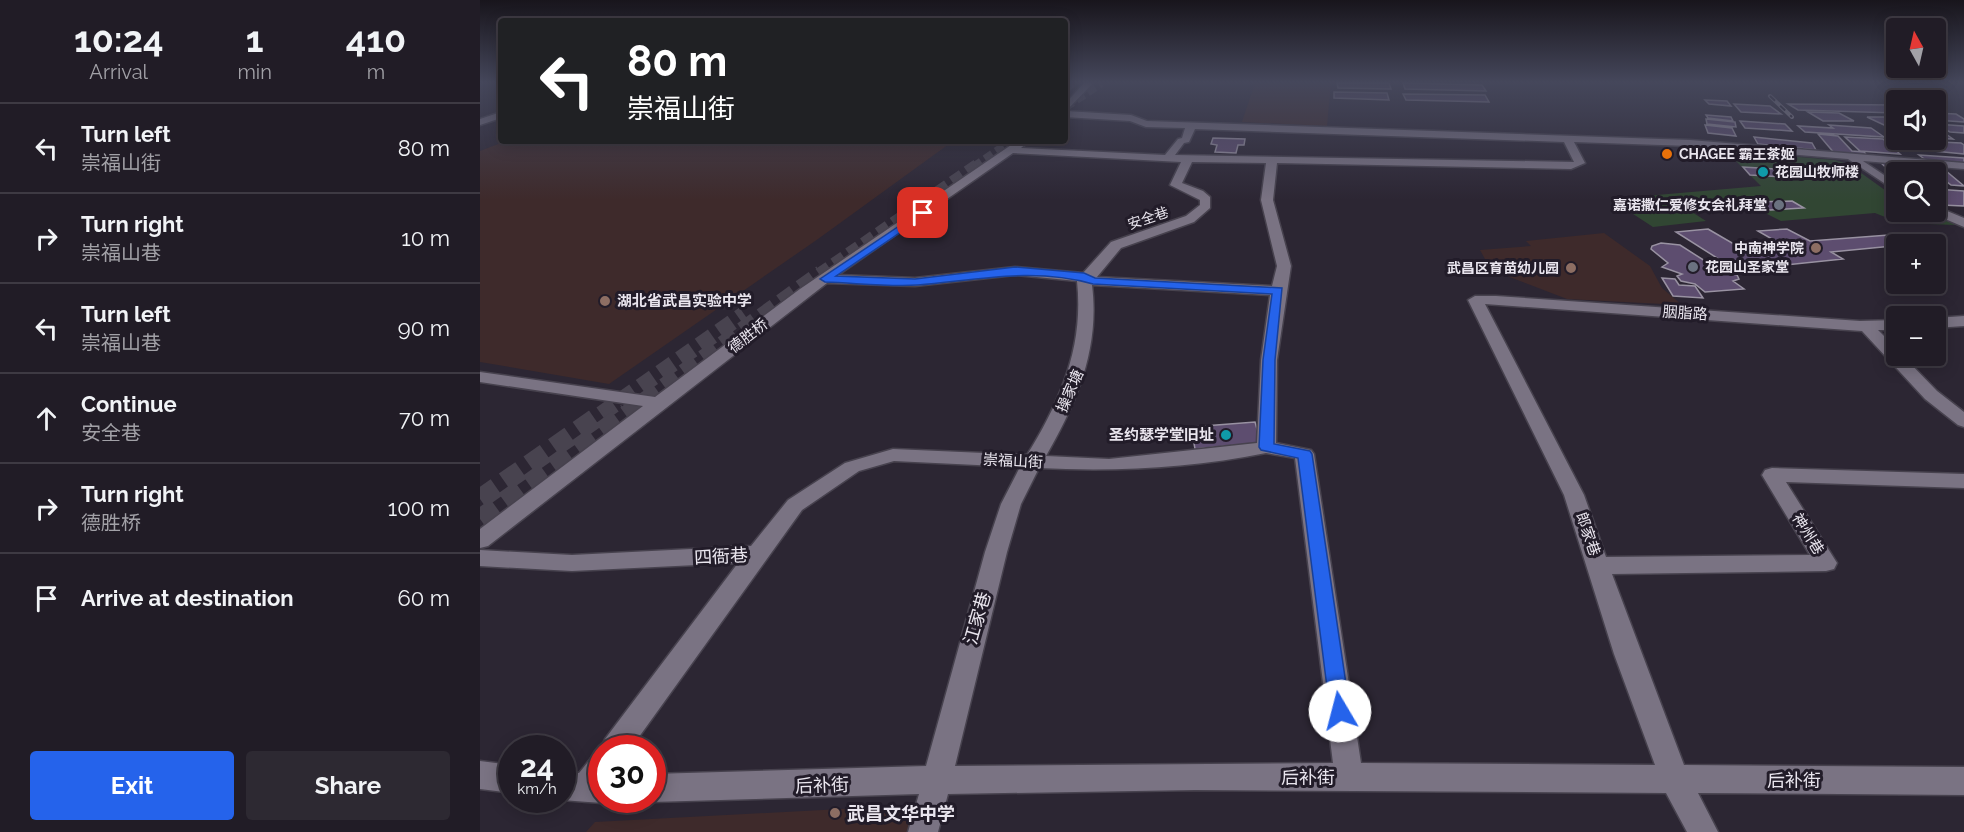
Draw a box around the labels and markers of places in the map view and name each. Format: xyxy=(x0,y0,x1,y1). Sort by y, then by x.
place label: CHAGEE 霸王茶姬 xyxy=(1679,146,1794,162)
marker: CHAGEE 霸王茶姬 xyxy=(1660,147,1674,161)
place label: 花园山牧师楼 xyxy=(1775,164,1859,180)
marker: 花园山牧师楼 xyxy=(1756,165,1770,179)
pin xyxy=(897,187,948,238)
place label: 嘉诺撒仁爱修女会礼拜堂 xyxy=(1613,197,1767,213)
marker: 嘉诺撒仁爱修女会礼拜堂 xyxy=(1772,198,1786,212)
place label: 中南神学院 xyxy=(1734,240,1804,256)
marker: 中南神学院 xyxy=(1809,241,1823,255)
place label: 花园山圣家堂 xyxy=(1705,259,1789,275)
place label: 武昌区育苗幼儿园 xyxy=(1447,260,1559,276)
marker: 花园山圣家堂 xyxy=(1686,260,1700,274)
marker: 武昌区育苗幼儿园 xyxy=(1564,261,1578,275)
place label: 湖北省武昌实验中学 xyxy=(617,292,752,310)
marker: 湖北省武昌实验中学 xyxy=(598,294,612,308)
place label: 圣约瑟学堂旧址 xyxy=(1109,426,1214,444)
marker: 圣约瑟学堂旧址 xyxy=(1219,428,1233,442)
place label: 武昌文华中学 xyxy=(847,803,955,824)
marker: 武昌文华中学 xyxy=(828,806,842,820)

